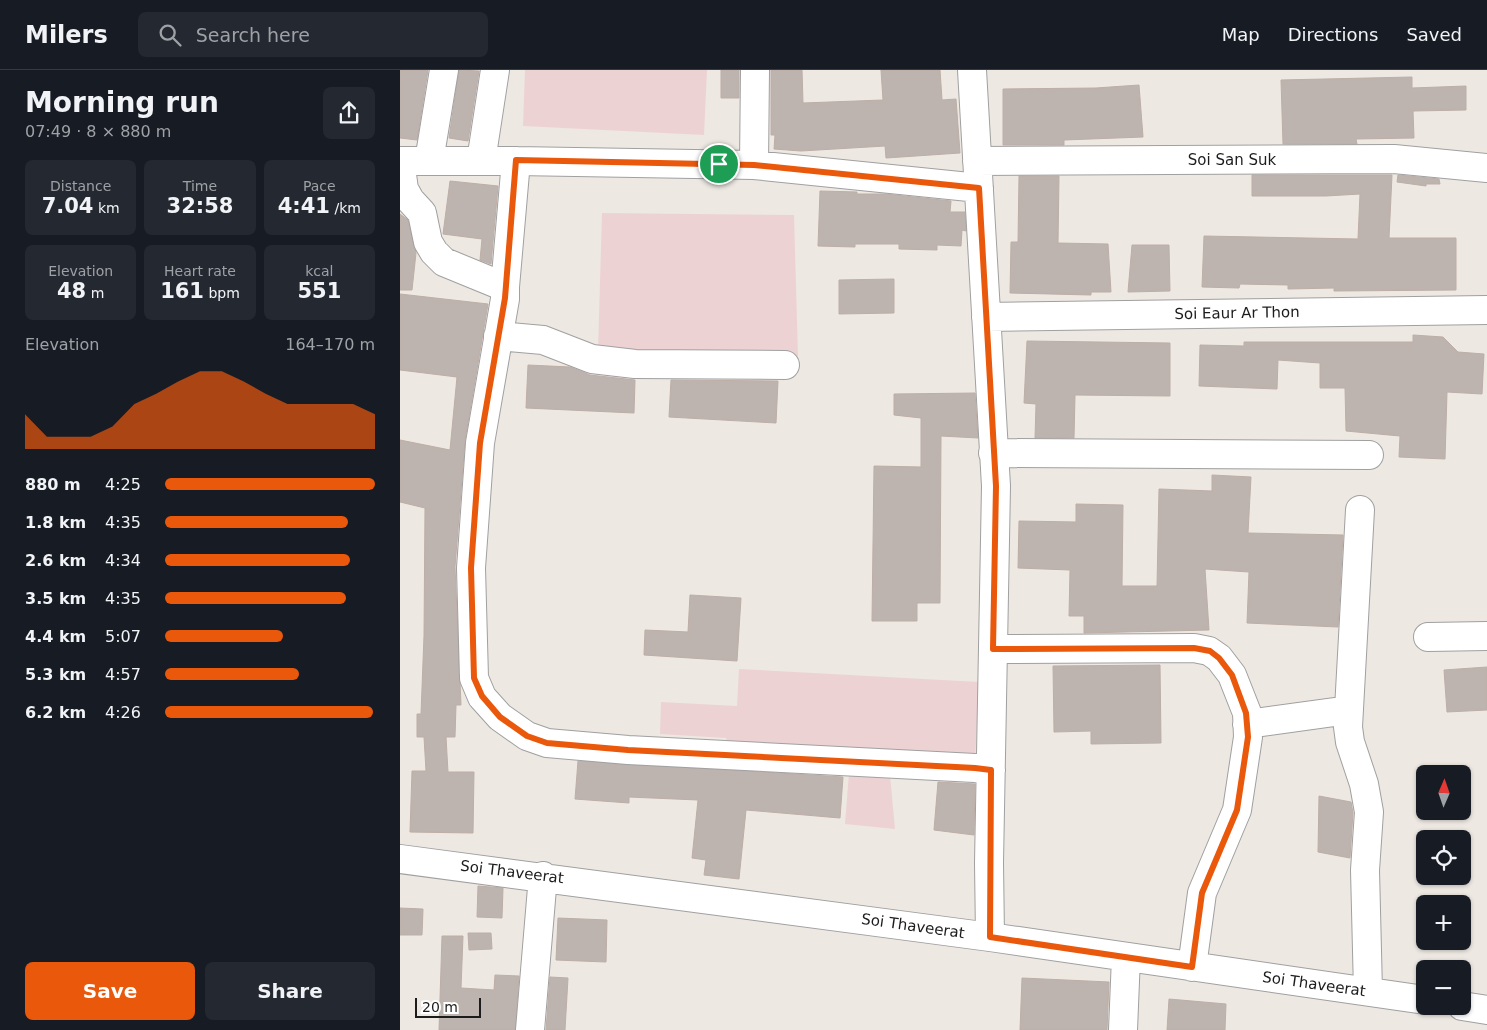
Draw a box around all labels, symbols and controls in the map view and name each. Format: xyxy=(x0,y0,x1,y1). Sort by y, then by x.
search box xyxy=(138,12,488,57)
text: Milers xyxy=(25,21,108,49)
icon: search xyxy=(156,21,184,49)
text: Search here xyxy=(196,24,310,46)
text: Map xyxy=(1222,24,1260,45)
text: Directions xyxy=(1288,24,1378,45)
text: Saved xyxy=(1406,24,1462,45)
text: Morning run xyxy=(25,86,219,119)
button: share xyxy=(323,87,375,139)
text: 07:49 · 8 × 880 m xyxy=(25,122,171,141)
pin xyxy=(698,143,740,185)
icon: arrive xyxy=(705,150,733,178)
street label: Soi San Suk xyxy=(1188,151,1276,169)
text: Distance xyxy=(50,178,111,194)
text: Time xyxy=(183,178,217,194)
text: Pace xyxy=(303,178,336,194)
text: 7.04 xyxy=(42,194,93,218)
text: 32:58 xyxy=(167,194,233,218)
text: 4:41 xyxy=(278,194,330,218)
text: km xyxy=(93,200,120,216)
text: /km xyxy=(330,200,361,216)
text: Elevation xyxy=(48,263,113,279)
text: Heart rate xyxy=(164,263,236,279)
text: kcal xyxy=(305,263,333,279)
text: 48 xyxy=(57,279,86,303)
text: 161 xyxy=(160,279,204,303)
text: 551 xyxy=(297,279,341,303)
text: m xyxy=(86,285,104,301)
text: bpm xyxy=(204,285,240,301)
street label: Soi Eaur Ar Thon xyxy=(1174,303,1300,323)
text: Elevation xyxy=(25,335,99,354)
text: 164–170 m xyxy=(285,335,375,354)
text: 880 m xyxy=(25,475,81,494)
text: 4:25 xyxy=(105,475,141,494)
text: 1.8 km xyxy=(25,513,86,532)
text: 4:35 xyxy=(105,513,141,532)
text: 2.6 km xyxy=(25,551,86,570)
text: 4:34 xyxy=(105,551,141,570)
text: 3.5 km xyxy=(25,589,86,608)
text: 4:35 xyxy=(105,589,141,608)
text: 4.4 km xyxy=(25,627,86,646)
text: 5:07 xyxy=(105,627,141,646)
text: 5.3 km xyxy=(25,665,86,684)
text: 4:57 xyxy=(105,665,141,684)
text: 6.2 km xyxy=(25,703,86,722)
text: 4:26 xyxy=(105,703,141,722)
north arrow xyxy=(1416,765,1471,820)
map controls xyxy=(1416,765,1471,1015)
button: locate xyxy=(1416,830,1471,885)
street label: Soi Thaveerat xyxy=(459,857,565,887)
button: + xyxy=(1416,895,1471,950)
street label: Soi Thaveerat xyxy=(860,910,966,942)
button: − xyxy=(1416,960,1471,1015)
button: Save xyxy=(25,962,195,1020)
button: Share xyxy=(205,962,375,1020)
street label: Soi Thaveerat xyxy=(1261,968,1367,1000)
scale bar xyxy=(415,995,481,1018)
text: 20 m xyxy=(422,999,458,1015)

